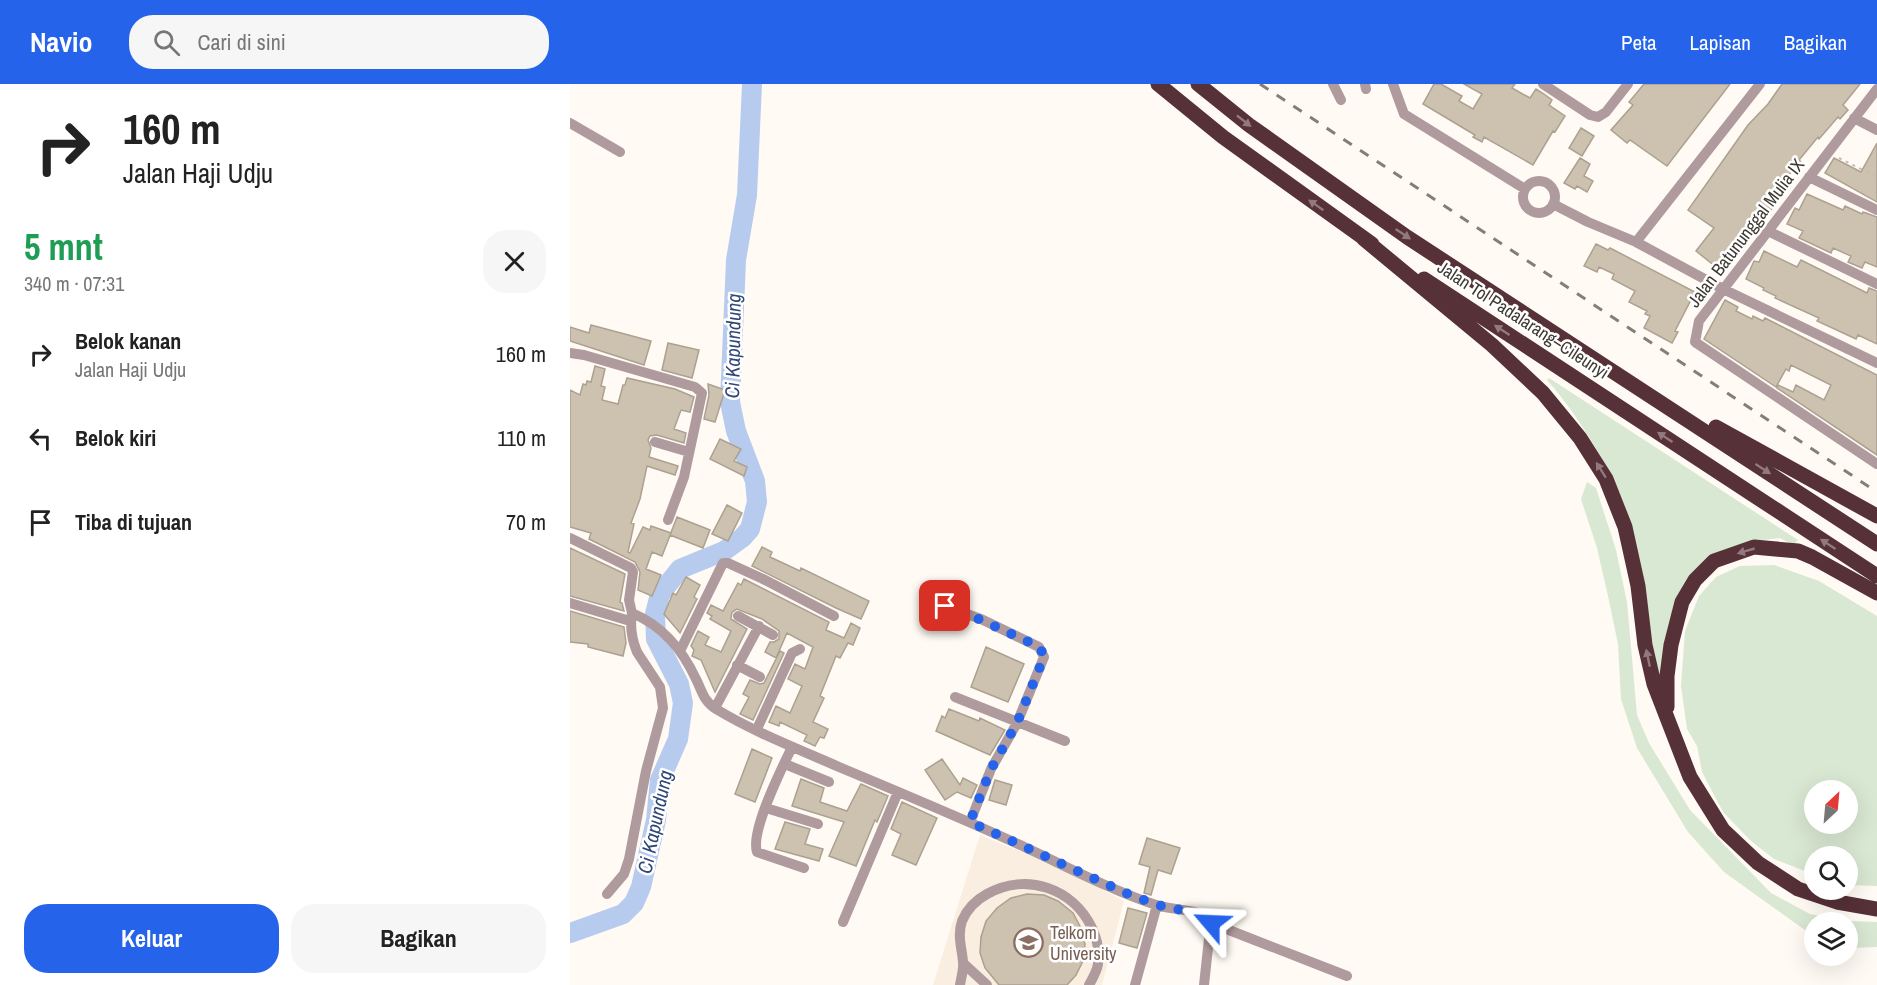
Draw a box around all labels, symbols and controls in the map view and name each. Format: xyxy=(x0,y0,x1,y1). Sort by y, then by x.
search box xyxy=(129,15,549,69)
text: Navio xyxy=(30,23,93,61)
icon: search xyxy=(150,26,183,59)
text: Cari di sini xyxy=(198,27,286,57)
text: Peta xyxy=(1621,28,1657,57)
text: Lapisan xyxy=(1690,28,1751,57)
text: Bagikan xyxy=(1784,28,1847,57)
text: 160 m xyxy=(123,101,221,157)
icon: right xyxy=(24,108,102,186)
one-way arrow xyxy=(1236,114,1252,127)
street label: Jalan Batununggal Mulia IX xyxy=(1681,153,1810,312)
text: Jalan Haji Udju xyxy=(123,155,273,191)
one-way arrow xyxy=(1308,200,1324,212)
text: 5 mnt xyxy=(24,223,103,271)
one-way arrow xyxy=(1394,228,1410,240)
button: close xyxy=(483,230,546,293)
street label: Jalan Tol Padalarang–Cileunyi xyxy=(1433,255,1614,385)
text: 340 m · 07:31 xyxy=(24,270,124,297)
water label: Ci Kapundung xyxy=(718,293,747,399)
one-way arrow xyxy=(1494,324,1510,335)
text: Belok kanan xyxy=(75,326,181,356)
icon: right xyxy=(24,338,57,371)
text: 160 m xyxy=(496,339,546,369)
text: Jalan Haji Udju xyxy=(75,356,186,383)
icon: left xyxy=(24,422,57,455)
text: Belok kiri xyxy=(75,423,156,453)
text: 110 m xyxy=(497,423,546,453)
one-way arrow xyxy=(1657,431,1673,442)
one-way arrow xyxy=(1595,462,1606,479)
one-way arrow xyxy=(1755,463,1771,474)
icon: arrive xyxy=(24,506,57,539)
text: Tiba di tujuan xyxy=(75,507,192,537)
text: 70 m xyxy=(506,507,546,537)
one-way arrow xyxy=(1820,538,1836,549)
one-way arrow xyxy=(1737,546,1755,556)
pin xyxy=(919,580,970,631)
icon: arrive xyxy=(928,589,961,622)
one-way arrow xyxy=(1643,649,1653,667)
water label: Ci Kapundung xyxy=(630,768,679,876)
north arrow xyxy=(1804,780,1858,834)
map controls xyxy=(1804,780,1858,966)
button: search xyxy=(1804,846,1858,900)
position arrow xyxy=(1179,891,1243,955)
button: Keluar xyxy=(24,904,279,973)
button: Bagikan xyxy=(291,904,546,973)
button: layers xyxy=(1804,912,1858,966)
place label: Telkom University xyxy=(1050,920,1117,966)
school or university icon: Telkom University xyxy=(1013,927,1045,959)

